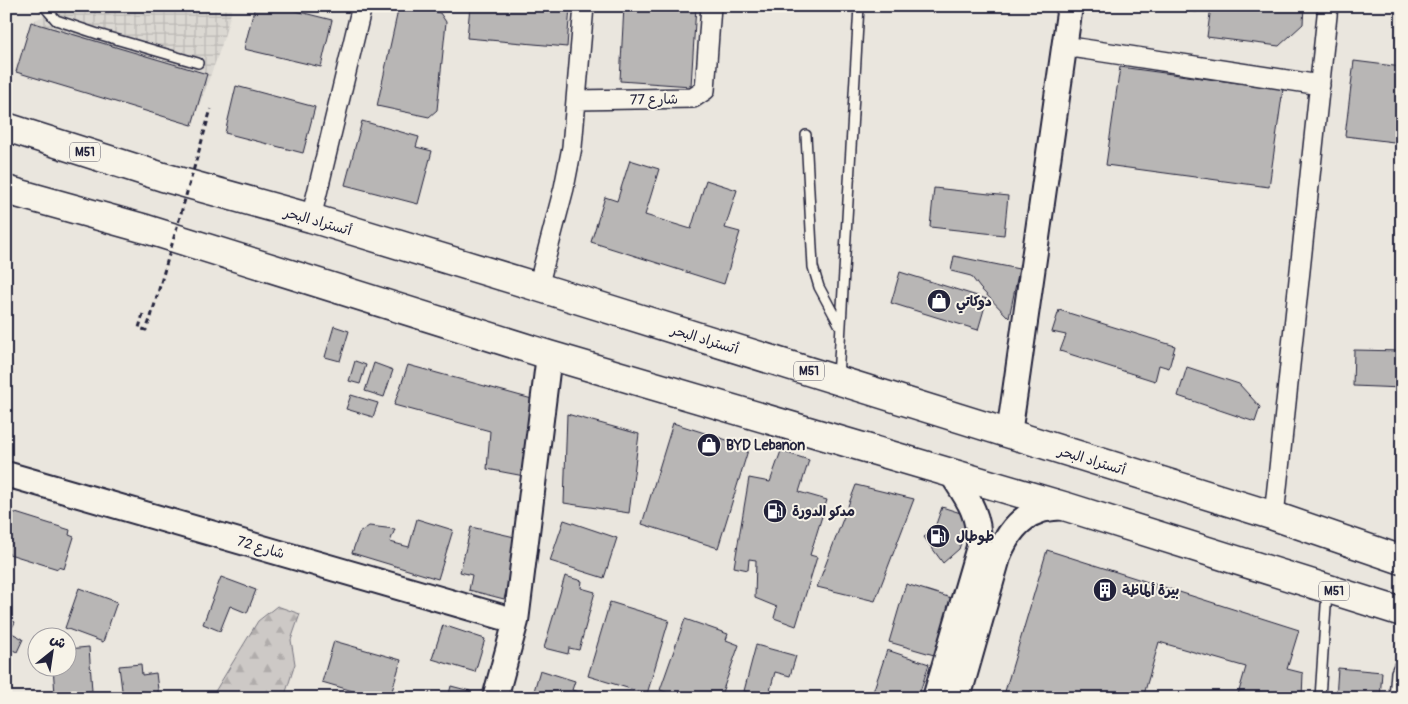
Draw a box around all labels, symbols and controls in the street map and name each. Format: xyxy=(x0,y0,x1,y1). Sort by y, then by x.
street label: شارع 77 xyxy=(630,91,678,109)
road number: M51 xyxy=(70,142,100,162)
street label: أتستراد البحر xyxy=(281,203,354,239)
shop icon: دوكاتي xyxy=(926,288,952,314)
place label: دوكاتي xyxy=(956,293,992,314)
street label: أتستراد البحر xyxy=(668,321,741,358)
road number: M51 xyxy=(794,362,824,381)
shop icon: BYD Lebanon xyxy=(696,432,722,458)
place label: BYD Lebanon xyxy=(726,437,805,454)
street label: أتستراد البحر xyxy=(1055,442,1128,479)
fuel station icon: مدكو الدورة xyxy=(762,498,788,524)
place label: مدكو الدورة xyxy=(792,503,855,521)
fuel station icon: طوطال xyxy=(925,523,951,549)
place label: طوطال xyxy=(956,528,994,545)
street label: شارع 72 xyxy=(235,533,287,563)
building icon: بيرة ألماظة xyxy=(1092,577,1118,603)
place label: بيرة ألماظة xyxy=(1122,581,1179,599)
road number: M51 xyxy=(1319,582,1349,600)
north arrow xyxy=(28,626,78,676)
text: ش xyxy=(47,630,69,652)

